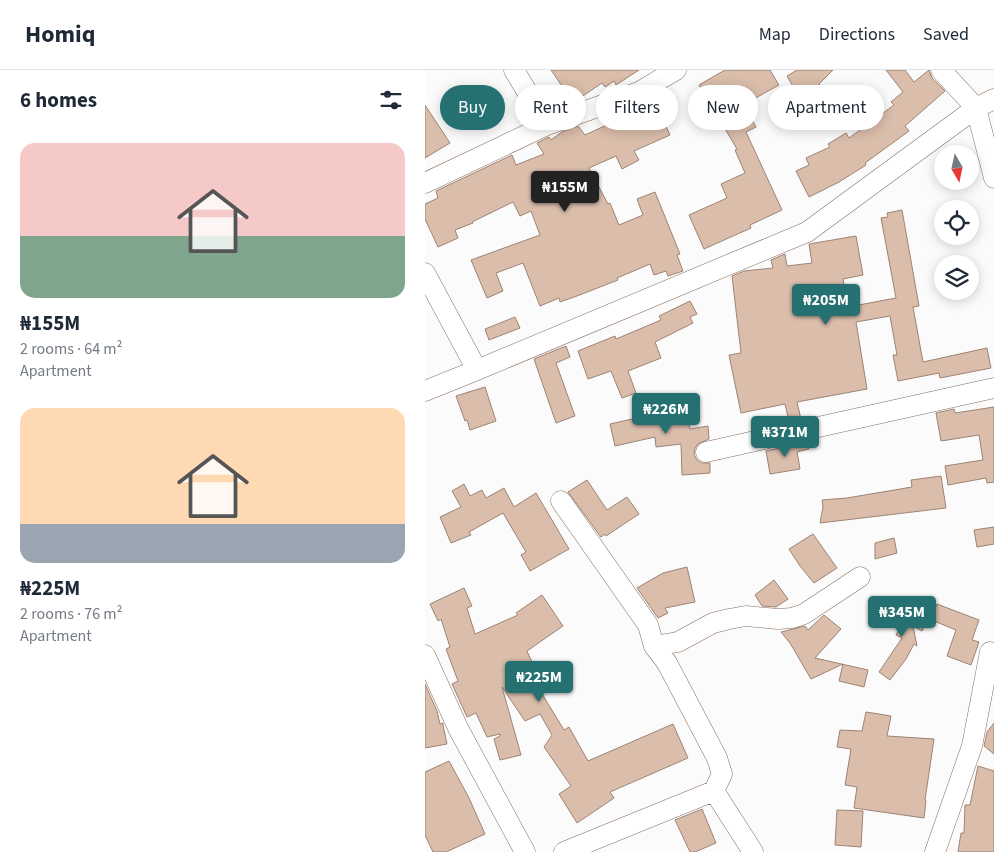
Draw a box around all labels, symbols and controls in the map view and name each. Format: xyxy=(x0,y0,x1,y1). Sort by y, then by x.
text: Homiq xyxy=(25,17,95,52)
text: Map xyxy=(759,22,791,47)
text: Directions xyxy=(819,22,895,47)
text: Saved xyxy=(923,22,969,47)
text: 6 homes xyxy=(20,85,97,115)
chip: Buy xyxy=(440,85,505,130)
chip: Rent xyxy=(515,85,586,130)
chip: Filters xyxy=(596,85,678,130)
chip: New xyxy=(688,85,758,130)
chip: Apartment xyxy=(768,85,884,130)
icon: filters xyxy=(377,86,405,114)
north arrow xyxy=(934,145,979,190)
map controls xyxy=(934,145,979,300)
pin: ₦155M xyxy=(530,170,600,213)
icon: home xyxy=(168,176,258,266)
text: ₦155M xyxy=(542,176,588,198)
button: locate xyxy=(934,200,979,245)
button: layers xyxy=(934,255,979,300)
pin: ₦205M xyxy=(791,284,861,326)
text: ₦205M xyxy=(803,289,849,311)
text: ₦155M xyxy=(20,308,80,338)
text: 2 rooms · 64 m² xyxy=(20,338,122,360)
text: Apartment xyxy=(20,360,92,382)
pin: ₦226M xyxy=(631,392,701,435)
text: ₦226M xyxy=(643,398,689,420)
pin: ₦371M xyxy=(750,416,820,458)
text: ₦371M xyxy=(762,421,808,443)
icon: home xyxy=(168,441,258,531)
text: ₦225M xyxy=(20,573,80,603)
pin: ₦345M xyxy=(867,596,937,638)
text: ₦345M xyxy=(879,601,925,623)
text: 2 rooms · 76 m² xyxy=(20,603,122,625)
text: Apartment xyxy=(20,625,92,647)
pin: ₦225M xyxy=(504,660,574,703)
text: ₦225M xyxy=(516,666,562,688)

